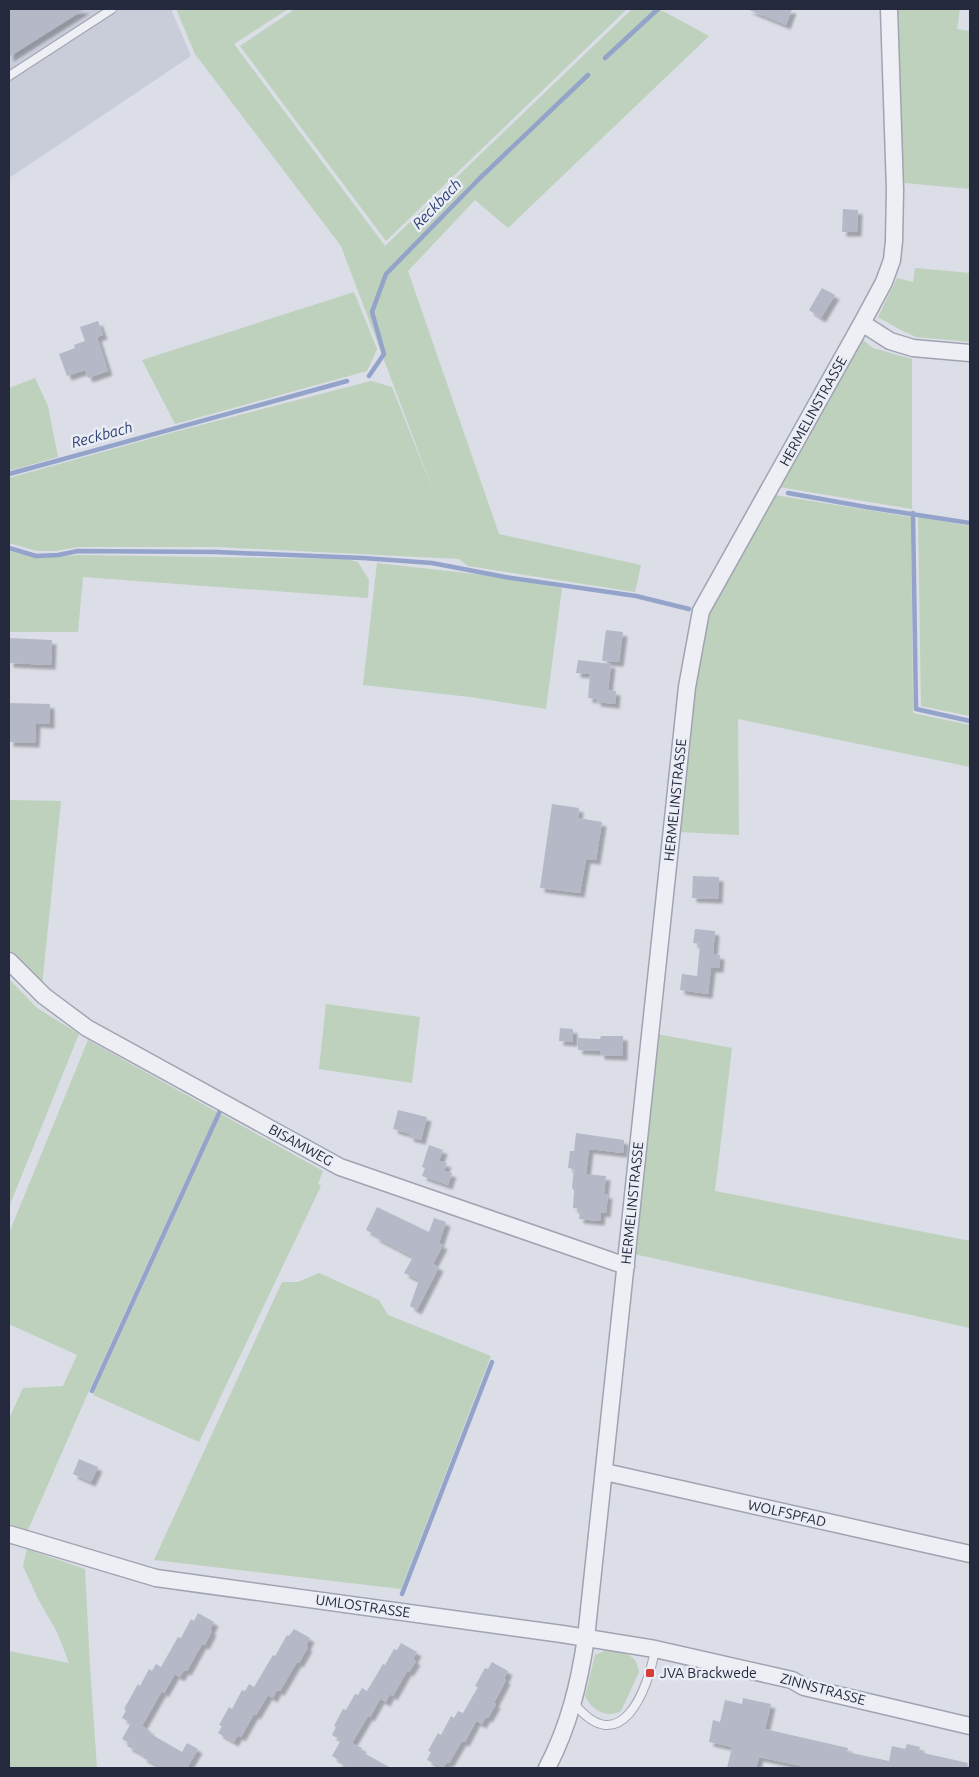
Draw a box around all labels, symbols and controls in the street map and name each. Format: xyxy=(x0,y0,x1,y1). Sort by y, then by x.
water label: Reckbach xyxy=(409,175,465,232)
street label: HERMELINSTRASSE xyxy=(776,353,850,469)
water label: Reckbach xyxy=(69,418,134,451)
street label: HERMELINSTRASSE xyxy=(661,738,689,862)
street label: BISAMWEG xyxy=(266,1121,336,1169)
street label: HERMELINSTRASSE xyxy=(618,1141,646,1265)
street label: WOLFSPFAD xyxy=(746,1496,828,1530)
street label: UMLOSTRASSE xyxy=(315,1591,411,1621)
place label: JVA Brackwede xyxy=(660,1665,757,1681)
marker: JVA Brackwede xyxy=(644,1667,656,1679)
street label: ZINNSTRASSE xyxy=(779,1670,868,1708)

